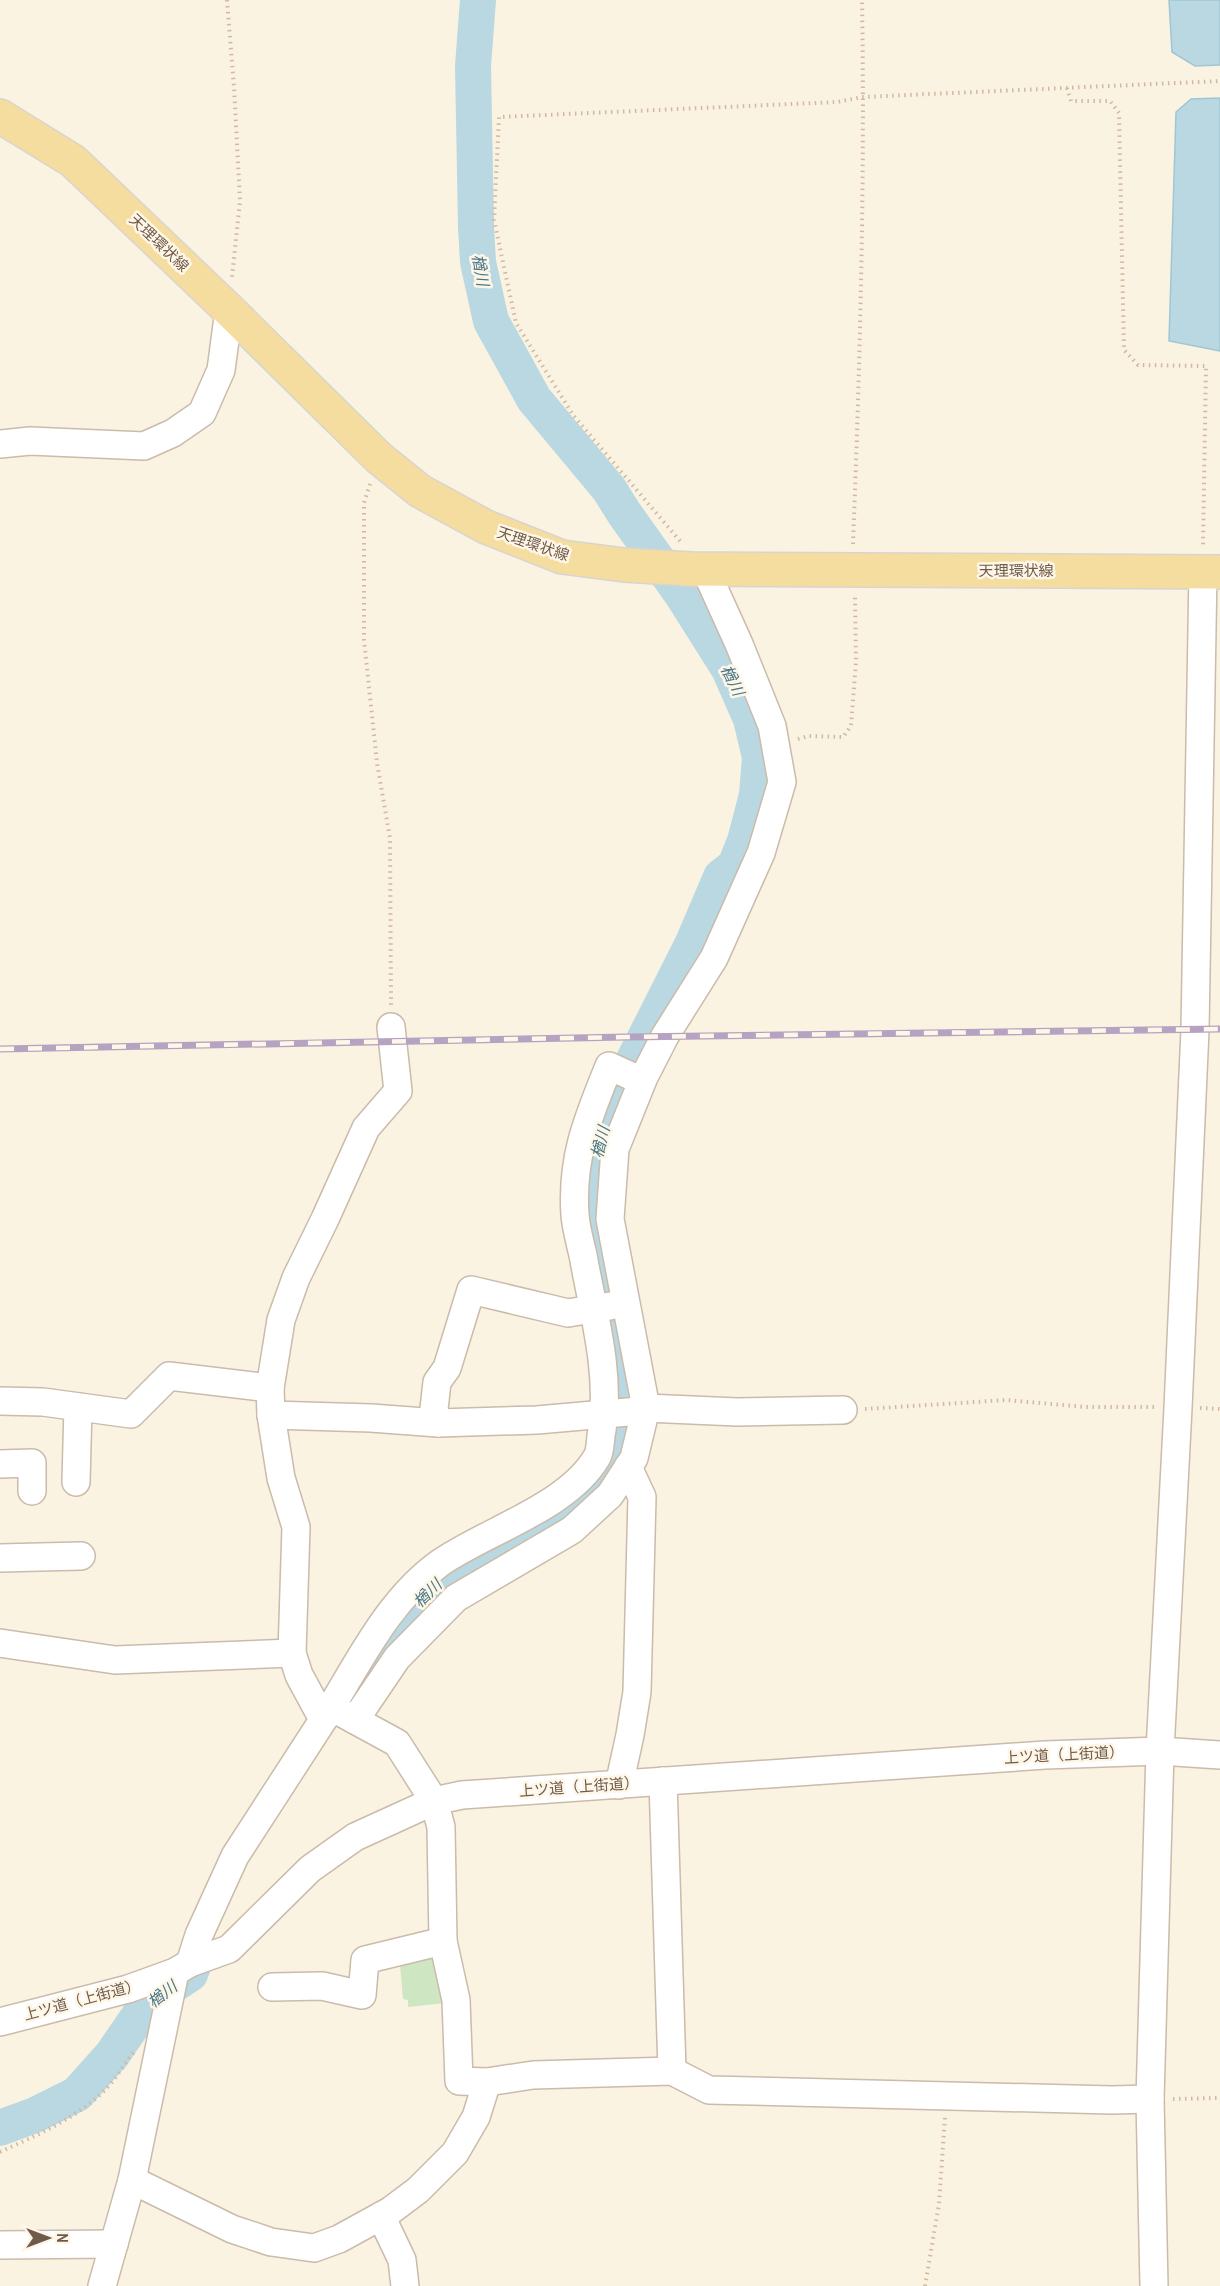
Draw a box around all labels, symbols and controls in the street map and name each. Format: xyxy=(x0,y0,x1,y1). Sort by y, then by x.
street label: 天理環状線 xyxy=(125,209,194,276)
water label: 楢川 xyxy=(467,252,495,290)
street label: 天理環状線 xyxy=(494,521,572,566)
street label: 天理環状線 xyxy=(978,560,1054,581)
water label: 楢川 xyxy=(716,661,751,701)
water label: 楢川 xyxy=(585,1122,615,1160)
water label: 楢川 xyxy=(408,1573,448,1612)
street label: 上ツ道（上街道） xyxy=(1003,1741,1124,1768)
street label: 上ツ道（上街道） xyxy=(518,1772,640,1801)
street label: 上ツ道（上街道） xyxy=(21,1974,143,2025)
water label: 楢川 xyxy=(143,1974,183,2013)
north arrow xyxy=(18,2208,78,2268)
text: N xyxy=(52,2233,74,2243)

